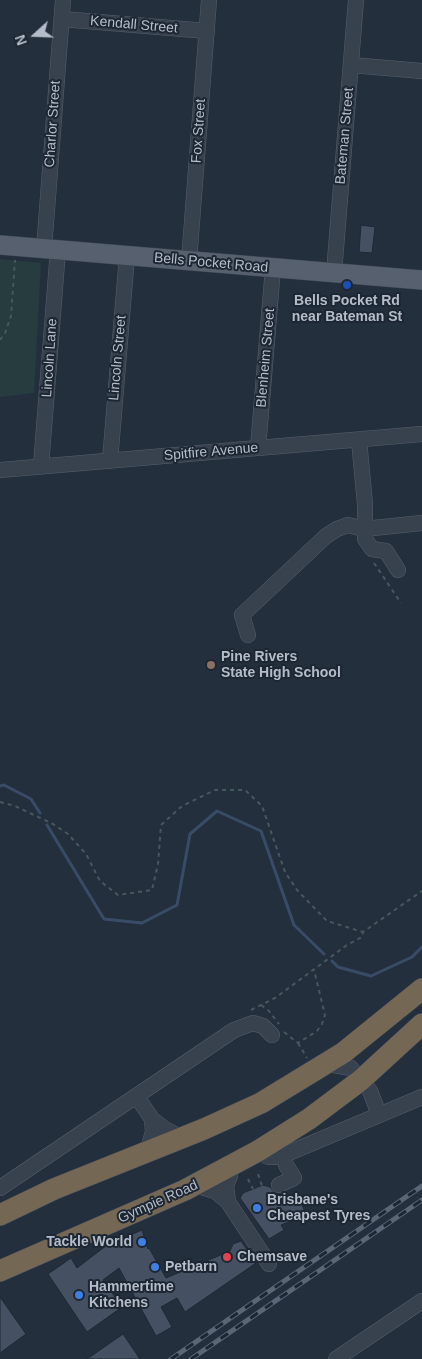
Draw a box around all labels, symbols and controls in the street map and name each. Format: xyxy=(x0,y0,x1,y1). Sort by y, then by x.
north arrow xyxy=(10,10,60,60)
street label: Kendall Street xyxy=(89,13,179,37)
text: N xyxy=(12,33,30,48)
street label: Charlor Street xyxy=(42,80,64,168)
street label: Bateman Street xyxy=(332,87,358,185)
street label: Fox Street xyxy=(188,98,210,164)
street label: Bells Pocket Road xyxy=(153,250,269,276)
marker: Bells Pocket Rd near Bateman St xyxy=(341,279,353,291)
place label: Bells Pocket Rd near Bateman St xyxy=(292,293,402,326)
street label: Blenheim Street xyxy=(253,308,279,408)
street label: Lincoln Street xyxy=(106,315,130,401)
street label: Lincoln Lane xyxy=(39,318,61,398)
street label: Spitfire Avenue xyxy=(163,440,259,464)
place label: Pine Rivers State High School xyxy=(221,649,341,682)
marker: Pine Rivers State High School xyxy=(205,659,217,671)
street label: Gympie Road xyxy=(115,1177,201,1227)
place label: Brisbane's Cheapest Tyres xyxy=(267,1192,370,1224)
marker: Brisbane's Cheapest Tyres xyxy=(251,1202,263,1214)
place label: Tackle World xyxy=(46,1234,132,1250)
marker: Tackle World xyxy=(136,1236,148,1248)
place label: Chemsave xyxy=(237,1249,307,1265)
marker: Chemsave xyxy=(221,1251,233,1263)
place label: Petbarn xyxy=(165,1259,217,1275)
marker: Petbarn xyxy=(149,1261,161,1273)
place label: Hammertime Kitchens xyxy=(89,1279,174,1311)
marker: Hammertime Kitchens xyxy=(73,1289,85,1301)

